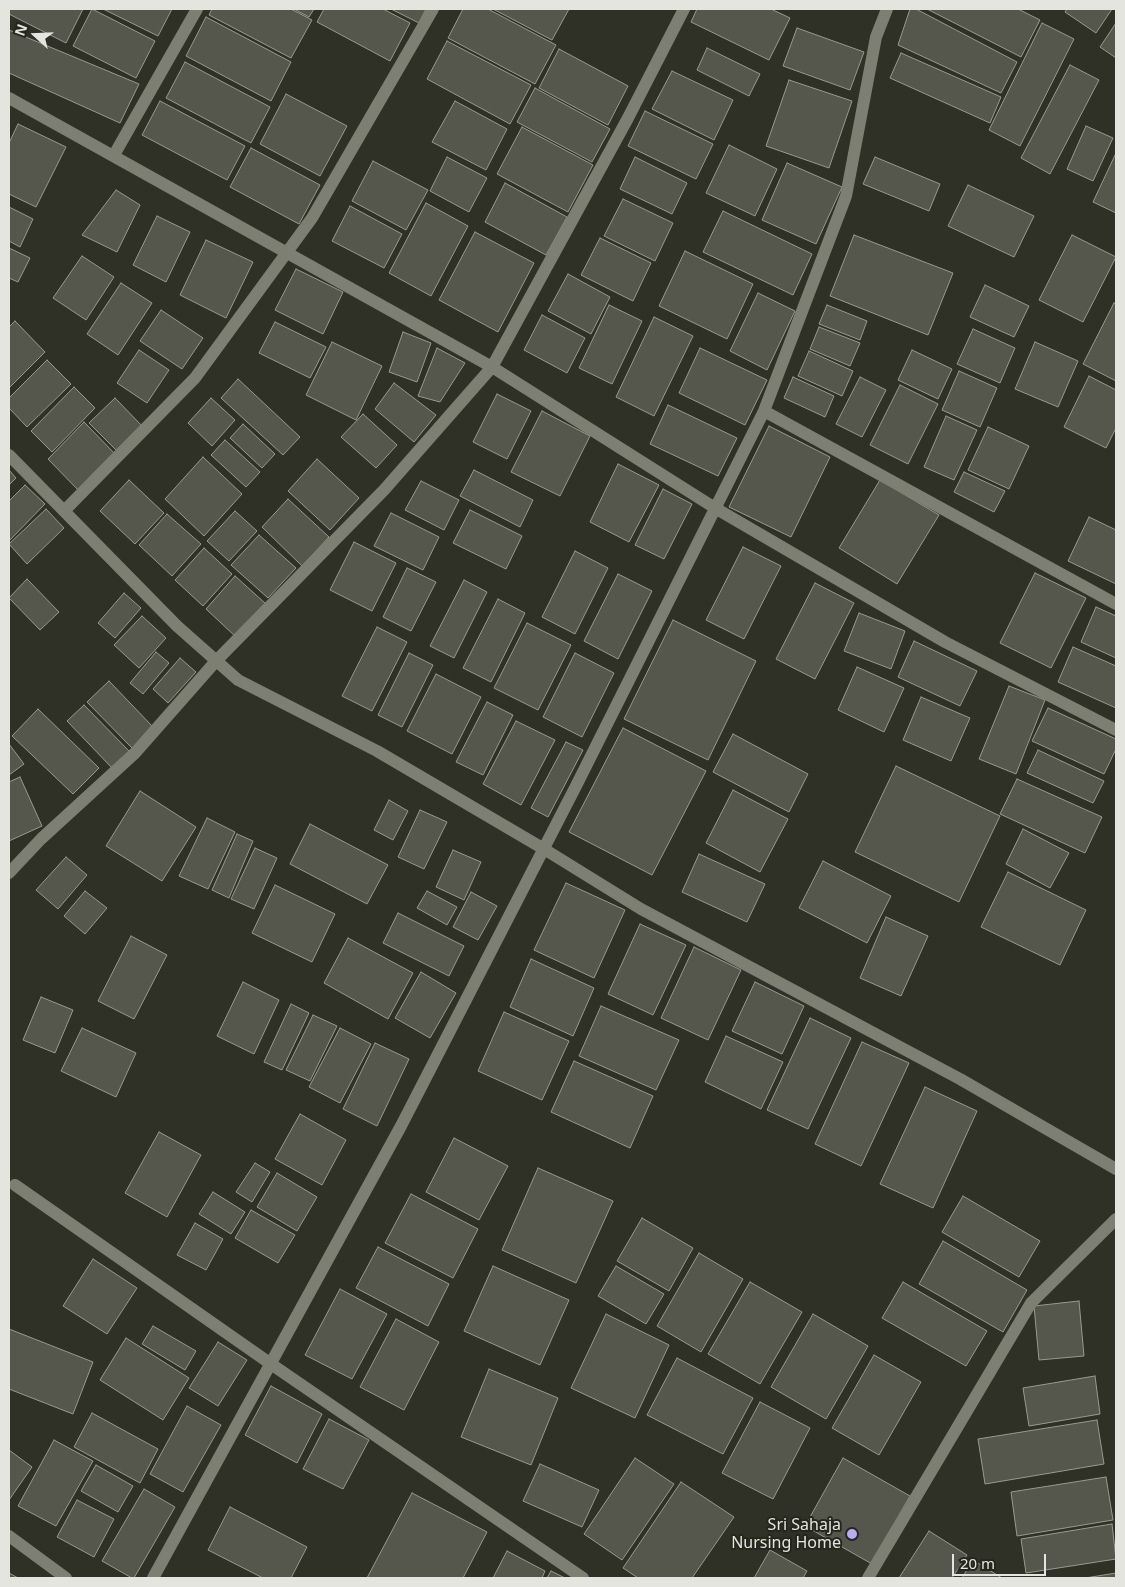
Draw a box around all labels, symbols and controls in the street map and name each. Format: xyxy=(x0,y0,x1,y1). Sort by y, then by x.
north arrow xyxy=(10,10,60,60)
text: N xyxy=(10,21,31,38)
place label: Sri Sahaja Nursing Home xyxy=(731,1515,841,1553)
marker: Sri Sahaja Nursing Home xyxy=(845,1527,859,1541)
scale bar xyxy=(955,1544,1049,1576)
text: 20 m xyxy=(960,1553,995,1573)

